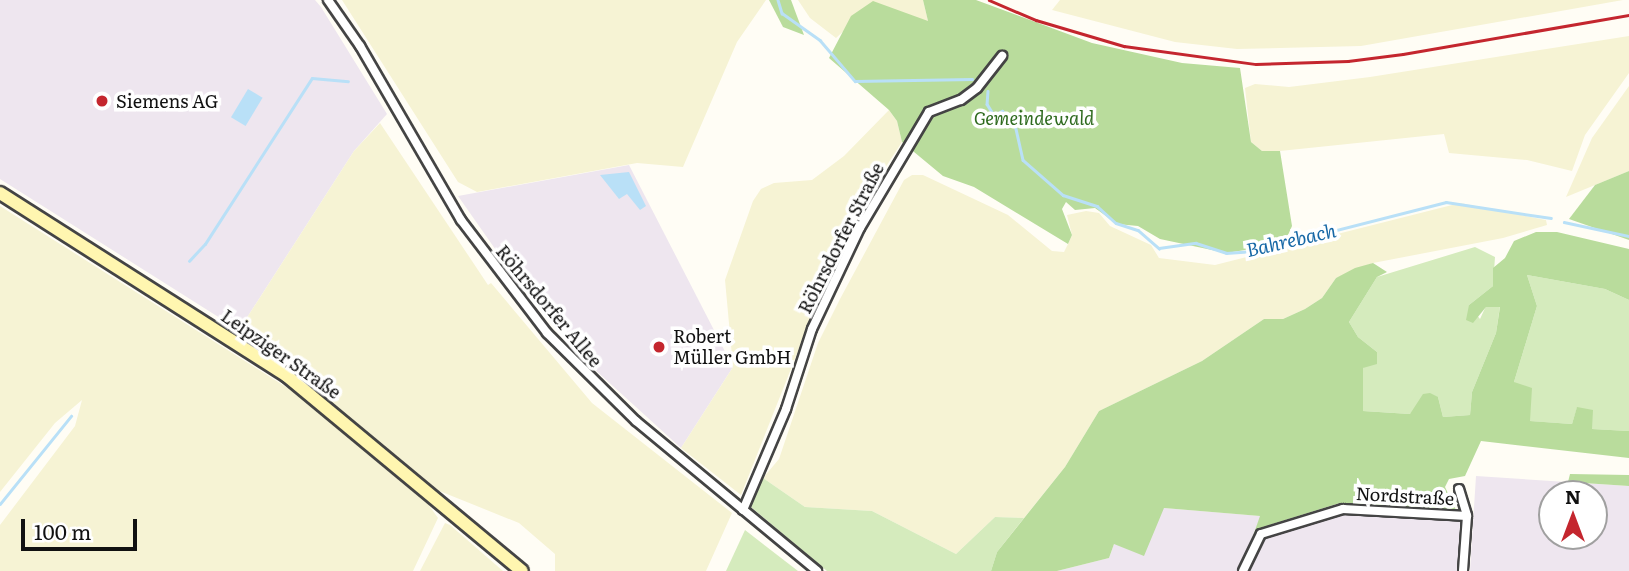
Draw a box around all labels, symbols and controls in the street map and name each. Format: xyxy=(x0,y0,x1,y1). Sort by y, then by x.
place label: Siemens AG xyxy=(116,90,218,112)
marker: Siemens AG xyxy=(94,93,110,109)
park label: Gemeindewald xyxy=(974,107,1094,129)
street label: Röhrsdorfer Straße xyxy=(794,159,888,317)
water label: Bahrebach xyxy=(1244,219,1338,261)
street label: Röhrsdorfer Allee xyxy=(492,241,606,371)
street label: Leipziger Straße xyxy=(217,305,345,403)
place label: Robert Müller GmbH xyxy=(673,326,791,368)
marker: Robert Müller GmbH xyxy=(651,339,667,355)
north arrow xyxy=(1538,480,1608,550)
text: N xyxy=(1565,482,1581,510)
street label: Nordstraße xyxy=(1355,483,1455,509)
scale bar xyxy=(24,504,140,548)
text: 100 m xyxy=(34,515,91,546)

